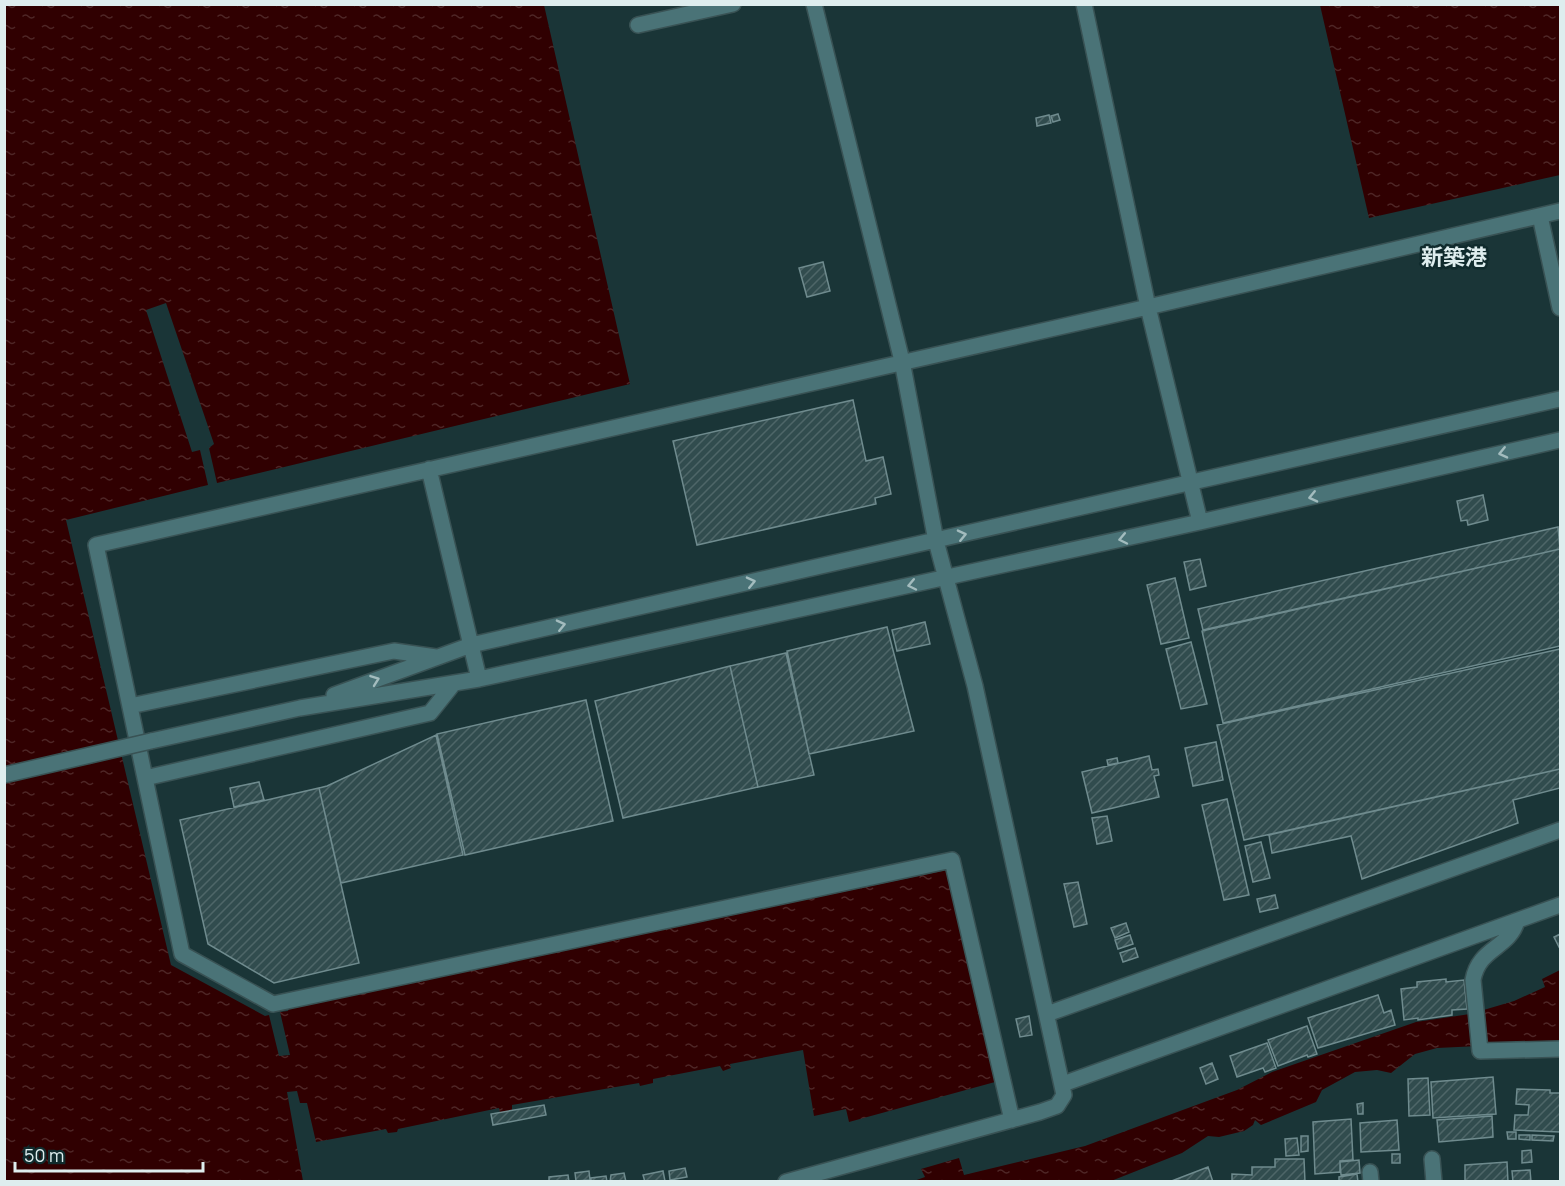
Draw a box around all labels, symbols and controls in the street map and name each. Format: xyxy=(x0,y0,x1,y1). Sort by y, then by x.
district label: 新築港 xyxy=(1421,242,1487,272)
one-way arrow xyxy=(1499,446,1509,459)
one-way arrow xyxy=(1309,489,1319,502)
one-way arrow xyxy=(957,529,967,542)
one-way arrow xyxy=(1118,532,1128,545)
one-way arrow xyxy=(746,577,756,590)
one-way arrow xyxy=(907,578,917,591)
one-way arrow xyxy=(556,619,566,632)
one-way arrow xyxy=(369,675,379,688)
scale bar xyxy=(15,1135,202,1173)
text: 50 m xyxy=(24,1143,64,1167)

